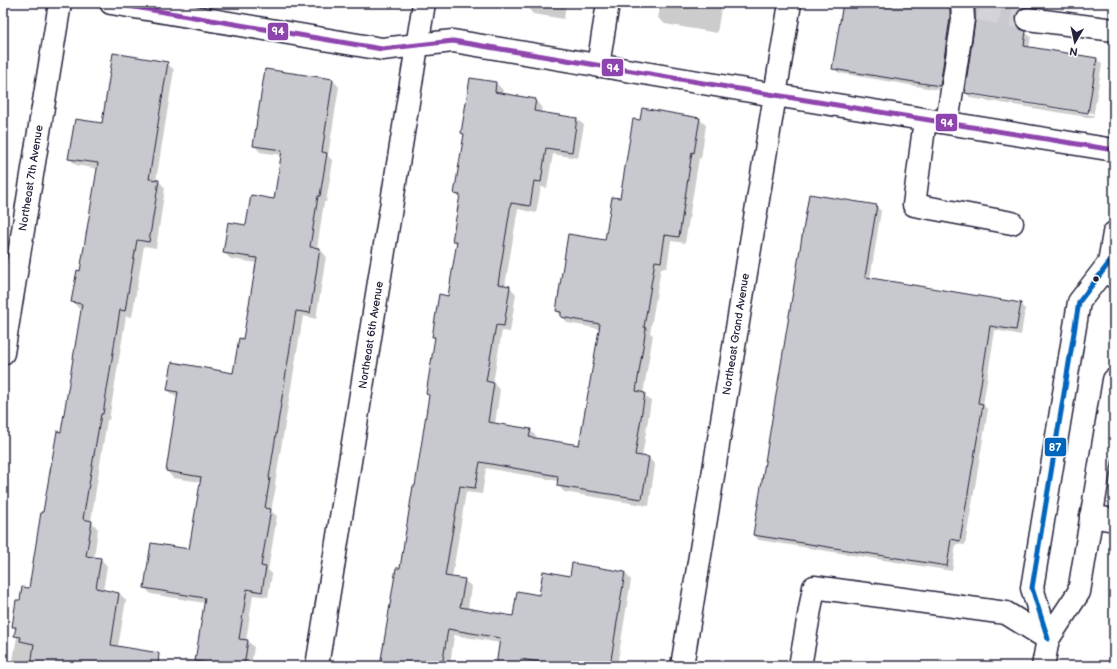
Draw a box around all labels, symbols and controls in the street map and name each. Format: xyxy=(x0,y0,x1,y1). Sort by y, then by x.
line badge: 94 xyxy=(267,22,289,41)
north arrow xyxy=(1055,22,1095,62)
text: 94 xyxy=(272,25,285,38)
text: N xyxy=(1068,44,1079,58)
line badge: 94 xyxy=(601,58,624,77)
text: 94 xyxy=(607,62,620,75)
line badge: 94 xyxy=(935,113,958,132)
text: 94 xyxy=(941,117,954,130)
street label: Northeast 7th Avenue xyxy=(16,124,46,232)
street label: Northeast Grand Avenue xyxy=(720,272,752,396)
unlabelled marker xyxy=(1091,274,1101,284)
street label: Northeast 6th Avenue xyxy=(356,280,386,390)
line badge: 87 xyxy=(1044,437,1067,457)
text: 87 xyxy=(1049,441,1061,454)

